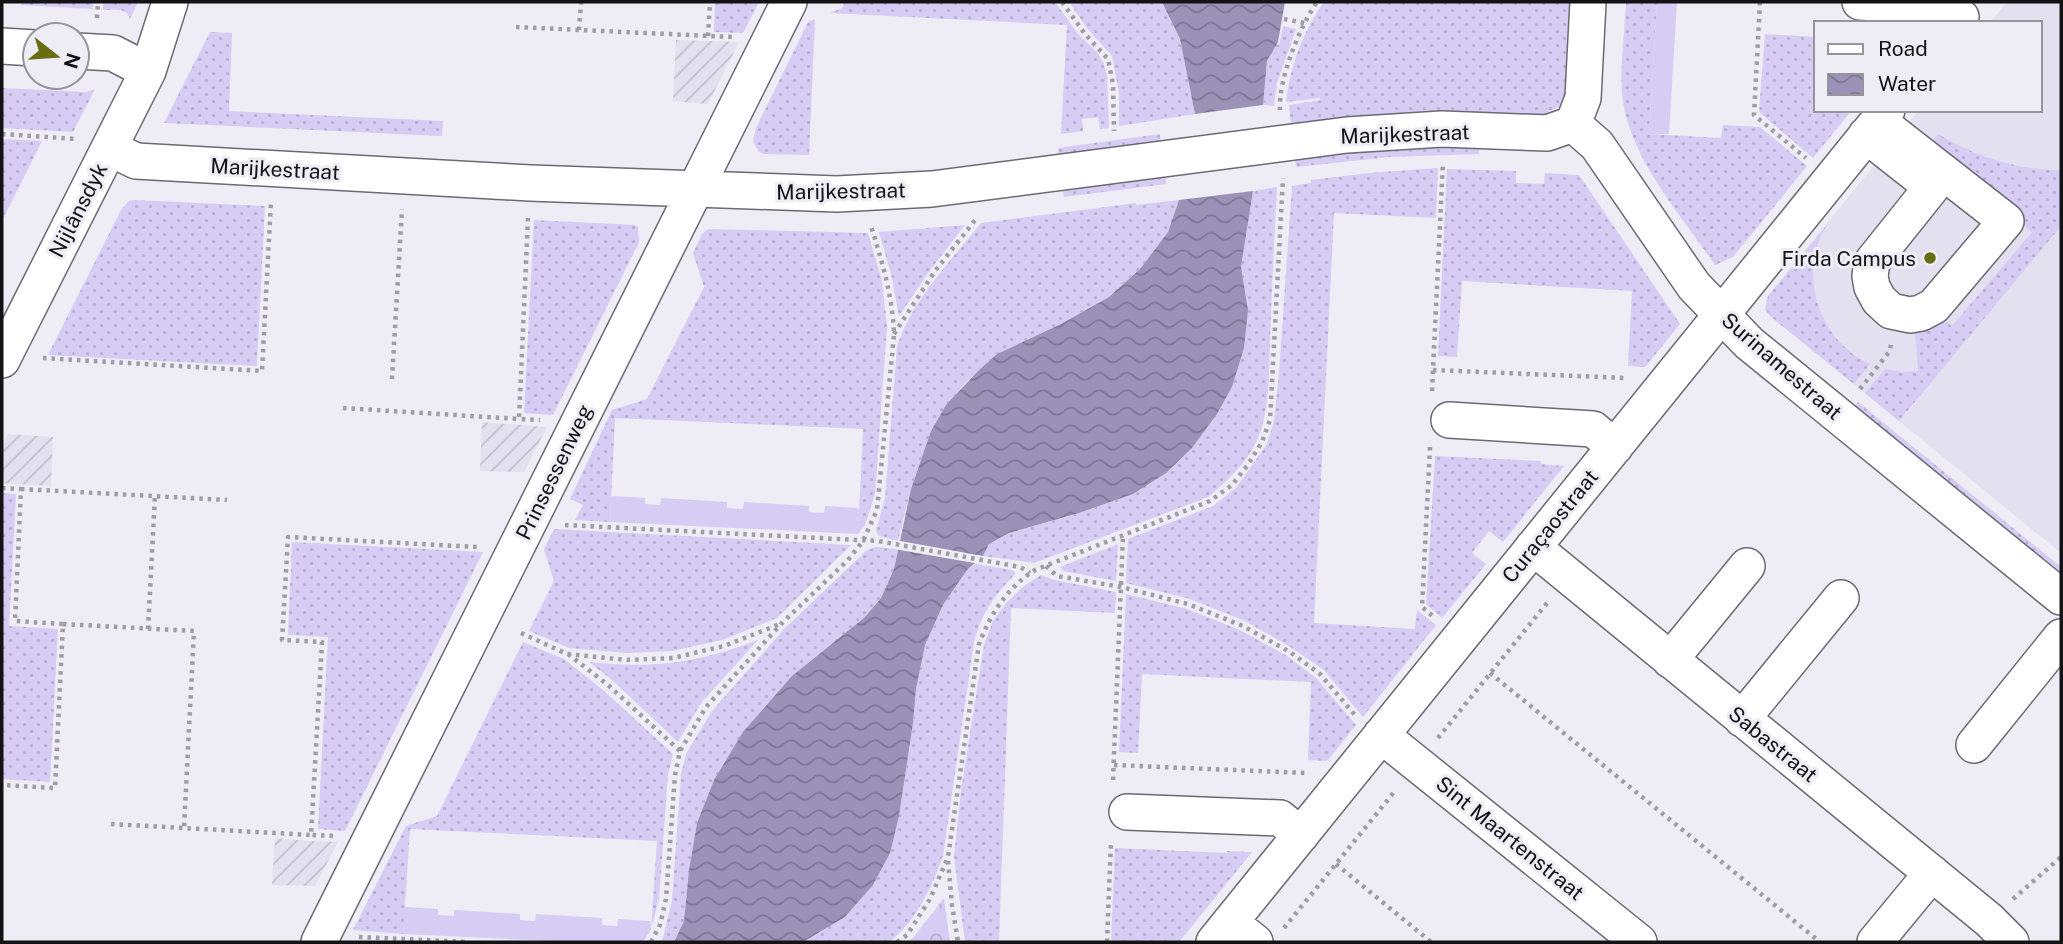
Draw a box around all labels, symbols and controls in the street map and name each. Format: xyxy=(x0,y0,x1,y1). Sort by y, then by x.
north arrow xyxy=(21,21,91,91)
legend xyxy=(1814,21,2042,112)
text: Road xyxy=(1878,36,1928,61)
text: N xyxy=(60,51,85,71)
text: Water xyxy=(1878,71,1936,96)
street label: Marijkestraat xyxy=(1340,119,1470,149)
street label: Marijkestraat xyxy=(210,153,340,185)
street label: Nijlânsdyk xyxy=(44,158,113,261)
street label: Marijkestraat xyxy=(776,177,906,205)
place label: Firda Campus xyxy=(1782,246,1916,271)
marker: Firda Campus xyxy=(1922,250,1938,266)
street label: Surinamestraat xyxy=(1717,307,1847,425)
street label: Prinsessenweg xyxy=(510,400,598,544)
street label: Curaçaostraat xyxy=(1497,464,1603,588)
street label: Sabastraat xyxy=(1724,701,1822,787)
street label: Sint Maartenstraat xyxy=(1431,771,1589,905)

